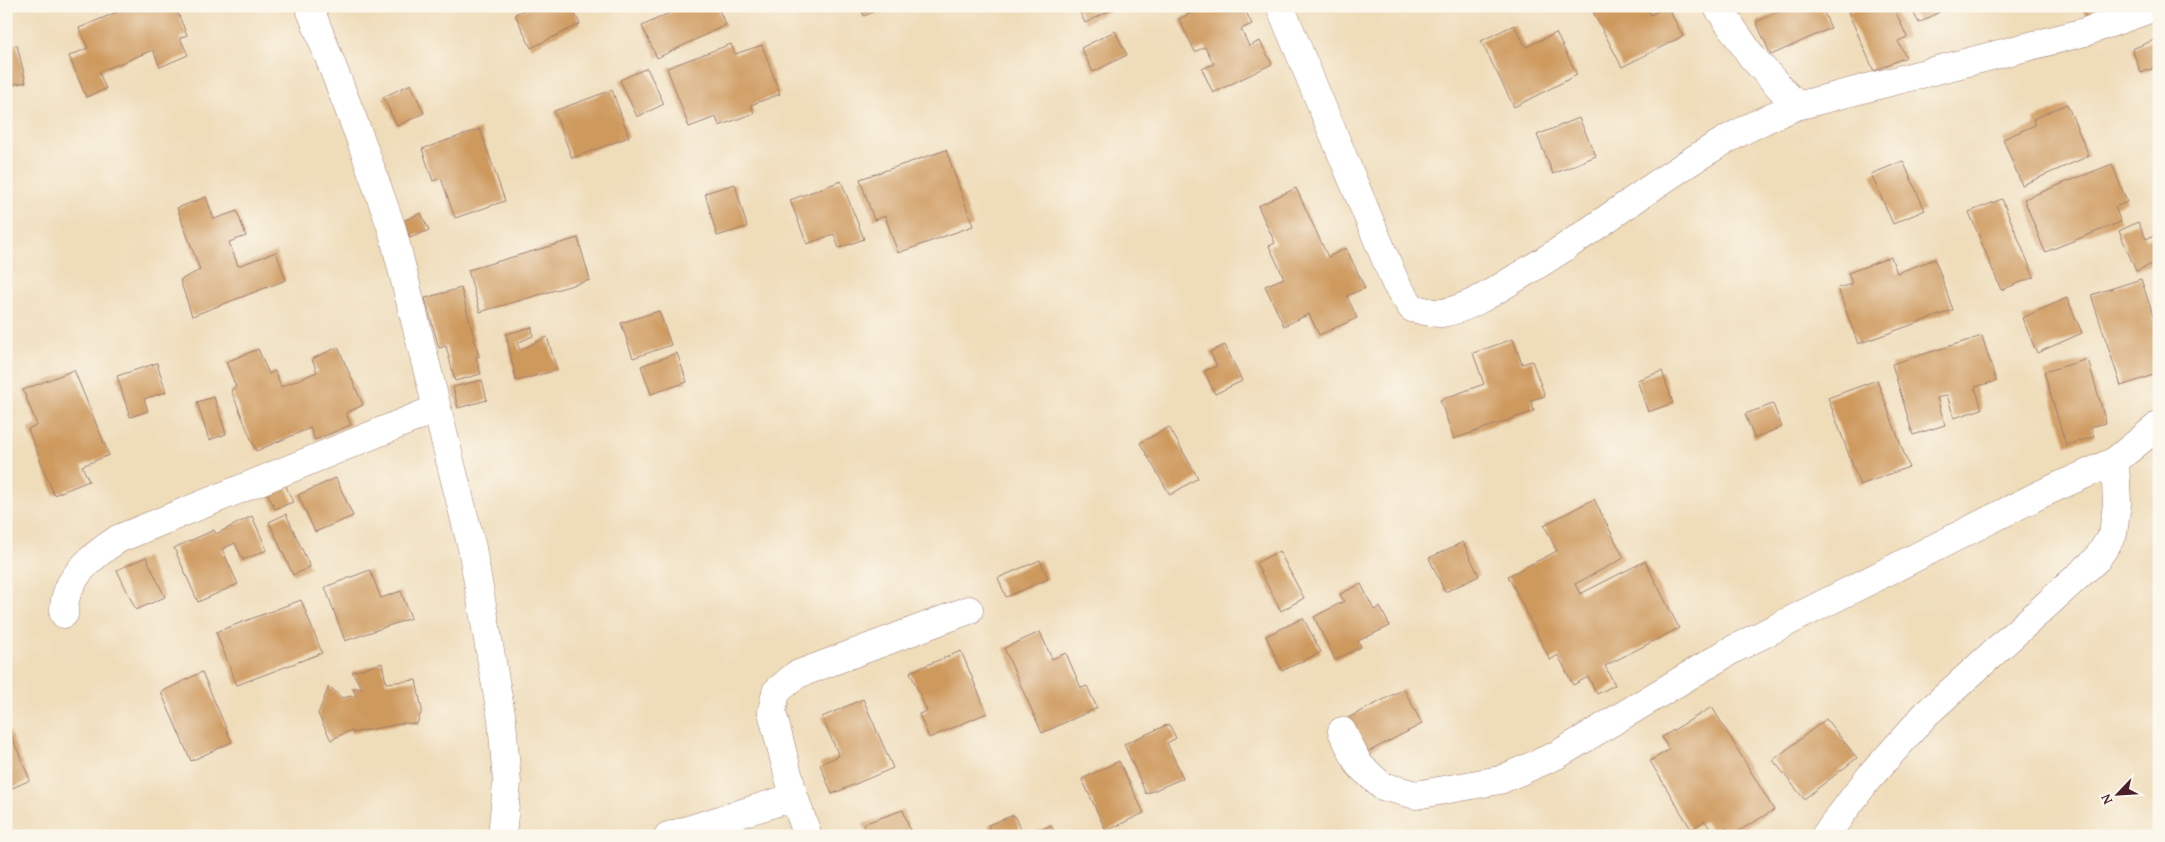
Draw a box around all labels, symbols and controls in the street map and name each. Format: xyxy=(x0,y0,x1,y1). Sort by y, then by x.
north arrow xyxy=(2092,770,2142,820)
text: N xyxy=(2095,790,2117,808)

